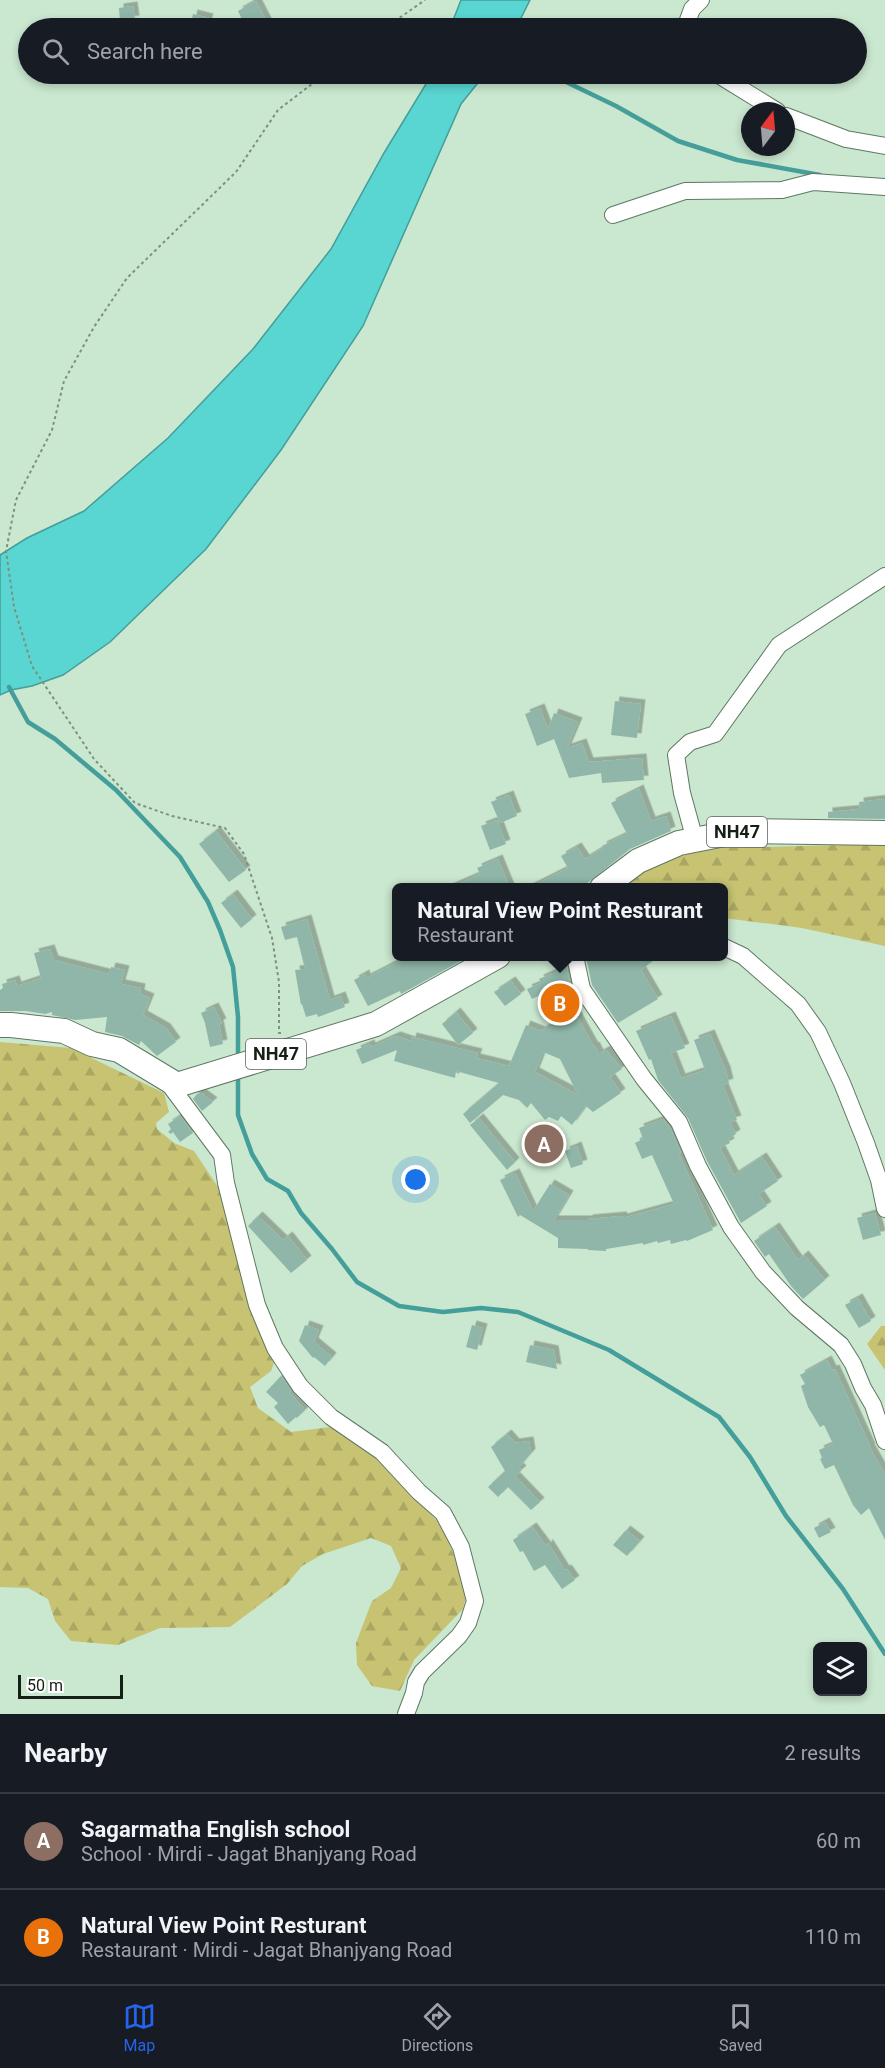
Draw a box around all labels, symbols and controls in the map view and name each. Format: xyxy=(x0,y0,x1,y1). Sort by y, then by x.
search box xyxy=(18,18,867,84)
icon: search xyxy=(39,35,72,68)
text: Search here xyxy=(87,39,203,64)
north arrow xyxy=(741,102,795,156)
road number: NH47 xyxy=(707,817,767,847)
popup xyxy=(392,883,728,961)
text: Natural View Point Resturant xyxy=(417,898,703,923)
text: Restaurant xyxy=(417,923,514,947)
pin: B xyxy=(540,980,580,1026)
road number: NH47 xyxy=(246,1039,306,1069)
pin: A xyxy=(524,1122,564,1166)
your location xyxy=(401,1165,430,1194)
map controls xyxy=(813,1642,867,1696)
button: layers xyxy=(813,1642,867,1696)
scale bar xyxy=(18,1672,123,1700)
text: 50 m xyxy=(27,1676,63,1695)
text: Nearby xyxy=(24,1738,107,1768)
text: 2 results xyxy=(785,1741,861,1765)
text: Sagarmatha English school xyxy=(81,1817,350,1842)
text: A xyxy=(37,1829,50,1853)
text: 60 m xyxy=(816,1829,861,1853)
text: School · Mirdi - Jagat Bhanjyang Road xyxy=(81,1842,417,1866)
text: Natural View Point Resturant xyxy=(81,1913,366,1938)
text: B xyxy=(37,1925,50,1949)
text: 110 m xyxy=(805,1925,861,1949)
text: Restaurant · Mirdi - Jagat Bhanjyang Road xyxy=(81,1938,452,1962)
tab: Map xyxy=(123,2000,156,2055)
tab: Directions xyxy=(401,2000,473,2055)
tab: Saved xyxy=(719,2000,762,2055)

